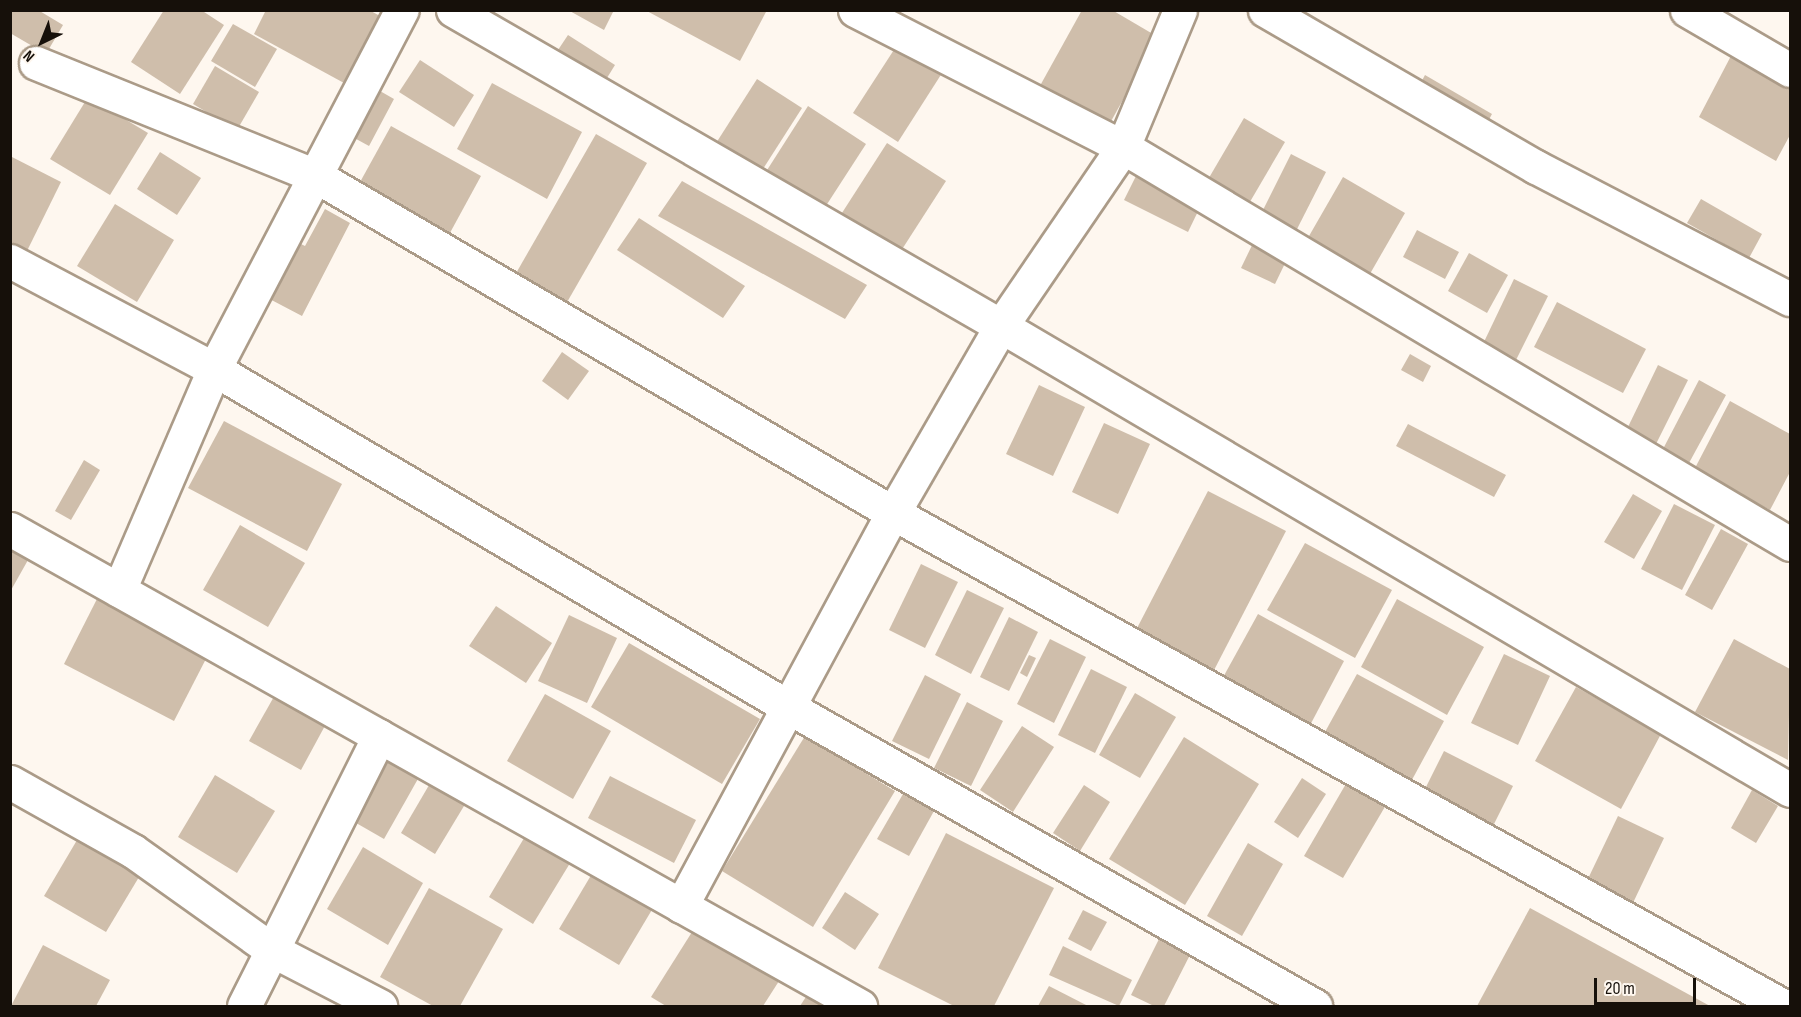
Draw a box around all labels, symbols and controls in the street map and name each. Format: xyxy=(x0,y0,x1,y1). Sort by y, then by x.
north arrow xyxy=(12,12,72,72)
text: N xyxy=(20,46,39,65)
scale bar xyxy=(1597,966,1699,1004)
text: 20 m xyxy=(1605,978,1635,999)

